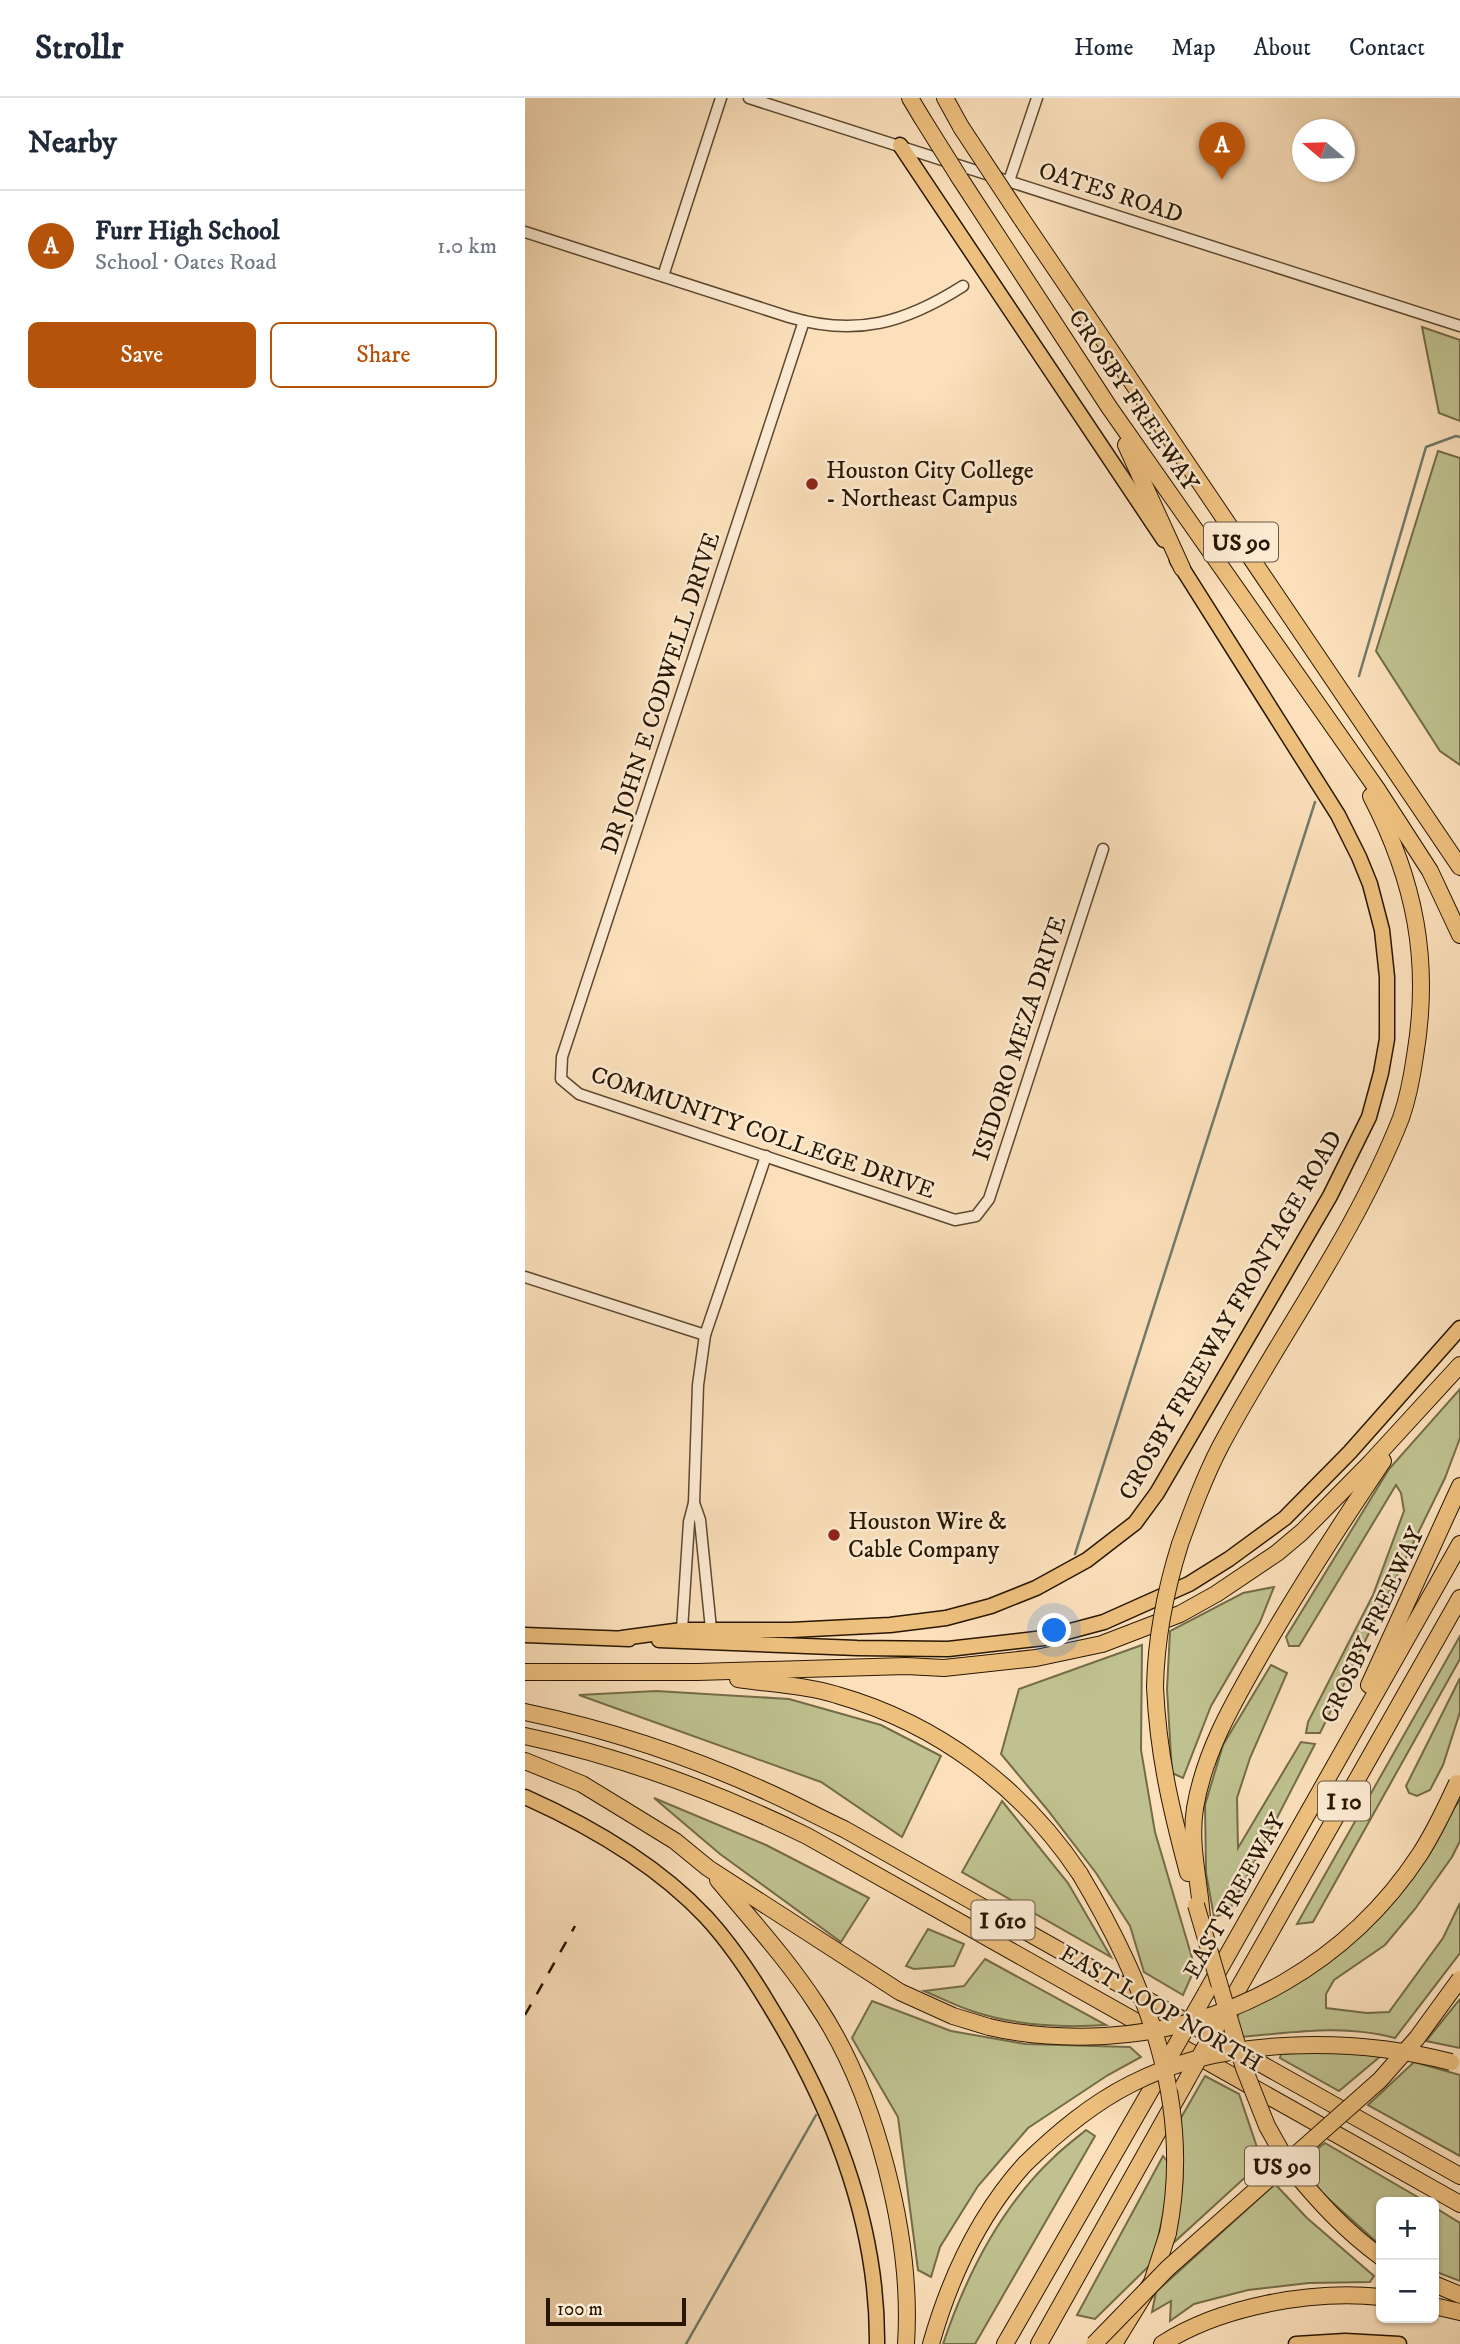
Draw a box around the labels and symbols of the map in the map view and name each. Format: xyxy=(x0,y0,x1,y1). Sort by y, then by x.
north arrow xyxy=(1292,119,1355,182)
pin: A xyxy=(1199,122,1245,180)
street label: OATES ROAD xyxy=(1035,155,1187,230)
street label: CROSBY FREEWAY xyxy=(1061,304,1206,498)
place label: Houston City College - Northeast Campus xyxy=(826,456,1034,514)
marker: Houston City College - Northeast Campus xyxy=(804,476,820,492)
road number: US 90 xyxy=(1204,522,1278,562)
street label: DR JOHN E CODWELL DRIVE xyxy=(595,529,727,858)
street label: ISIDORO MEZA DRIVE xyxy=(966,912,1074,1164)
street label: COMMUNITY COLLEGE DRIVE xyxy=(587,1060,939,1206)
street label: CROSBY FREEWAY FRONTAGE ROAD xyxy=(1112,1125,1349,1506)
place label: Houston Wire & Cable Company xyxy=(848,1507,1007,1565)
street label: CROSBY FREEWAY xyxy=(1314,1522,1432,1728)
marker: Houston Wire & Cable Company xyxy=(826,1527,842,1543)
your location xyxy=(1037,1613,1071,1647)
road number: I 10 xyxy=(1318,1782,1370,1820)
street label: EAST FREEWAY xyxy=(1177,1808,1293,1984)
road number: I 610 xyxy=(972,1900,1035,1940)
street label: EAST LOOP NORTH xyxy=(1054,1939,1267,2079)
road number: US 90 xyxy=(1245,2146,1319,2186)
scale bar xyxy=(546,2295,686,2327)

